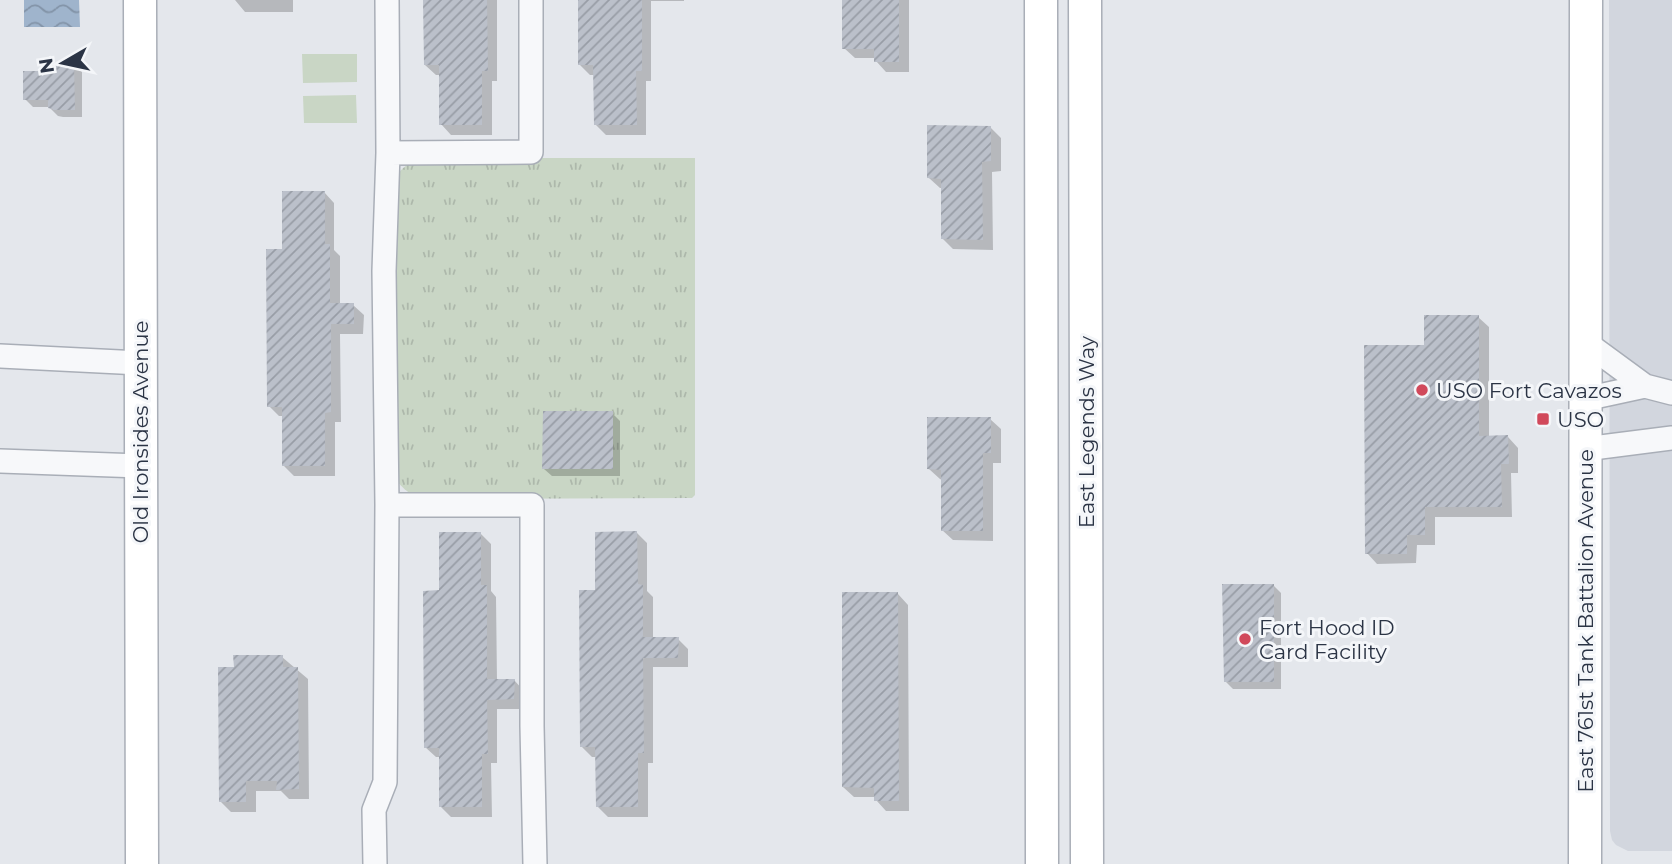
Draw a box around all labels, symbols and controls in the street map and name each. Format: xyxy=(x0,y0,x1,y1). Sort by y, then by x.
north arrow xyxy=(28,28,98,98)
text: N xyxy=(34,56,59,75)
street label: Old Ironsides Avenue xyxy=(128,321,153,543)
street label: East Legends Way xyxy=(1074,335,1099,528)
place label: USO Fort Cavazos xyxy=(1436,378,1622,403)
marker: USO Fort Cavazos xyxy=(1414,382,1430,398)
place label: USO xyxy=(1557,407,1604,432)
marker: USO xyxy=(1535,411,1551,427)
street label: East 761st Tank Battalion Avenue xyxy=(1573,449,1598,793)
place label: Fort Hood ID Card Facility xyxy=(1259,615,1395,664)
marker: Fort Hood ID Card Facility xyxy=(1237,631,1253,647)

